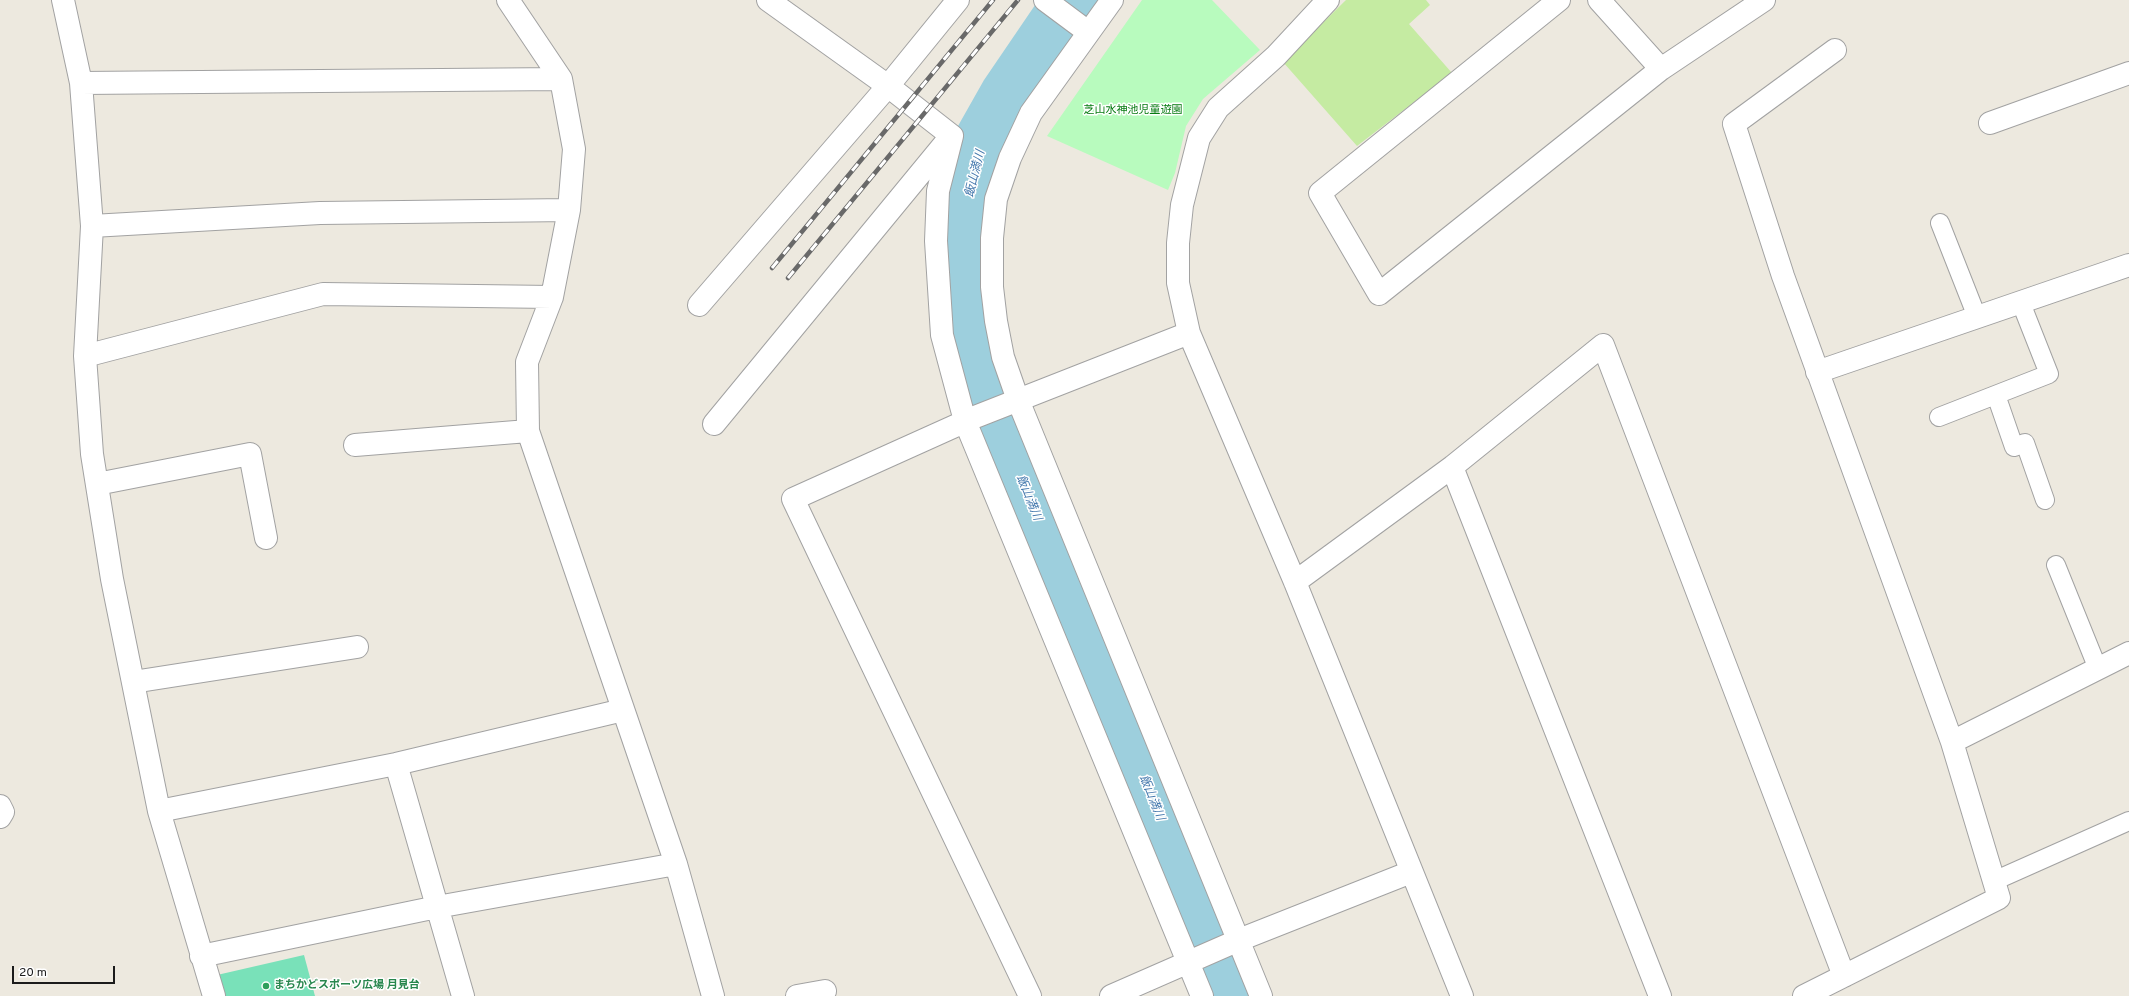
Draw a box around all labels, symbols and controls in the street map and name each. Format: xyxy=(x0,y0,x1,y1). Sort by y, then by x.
park label: 芝山水神池児童遊園 xyxy=(1084,104,1182,118)
water label: 飯山満川 xyxy=(963,149,989,199)
water label: 飯山満川 xyxy=(1012,473,1044,523)
water label: 飯山満川 xyxy=(1135,773,1167,823)
scale bar xyxy=(14,958,117,984)
text: 20 m xyxy=(19,965,47,981)
place label: まちかどスポーツ広場 月見台 xyxy=(274,979,420,993)
marker: まちかどスポーツ広場 月見台 xyxy=(261,981,271,991)

